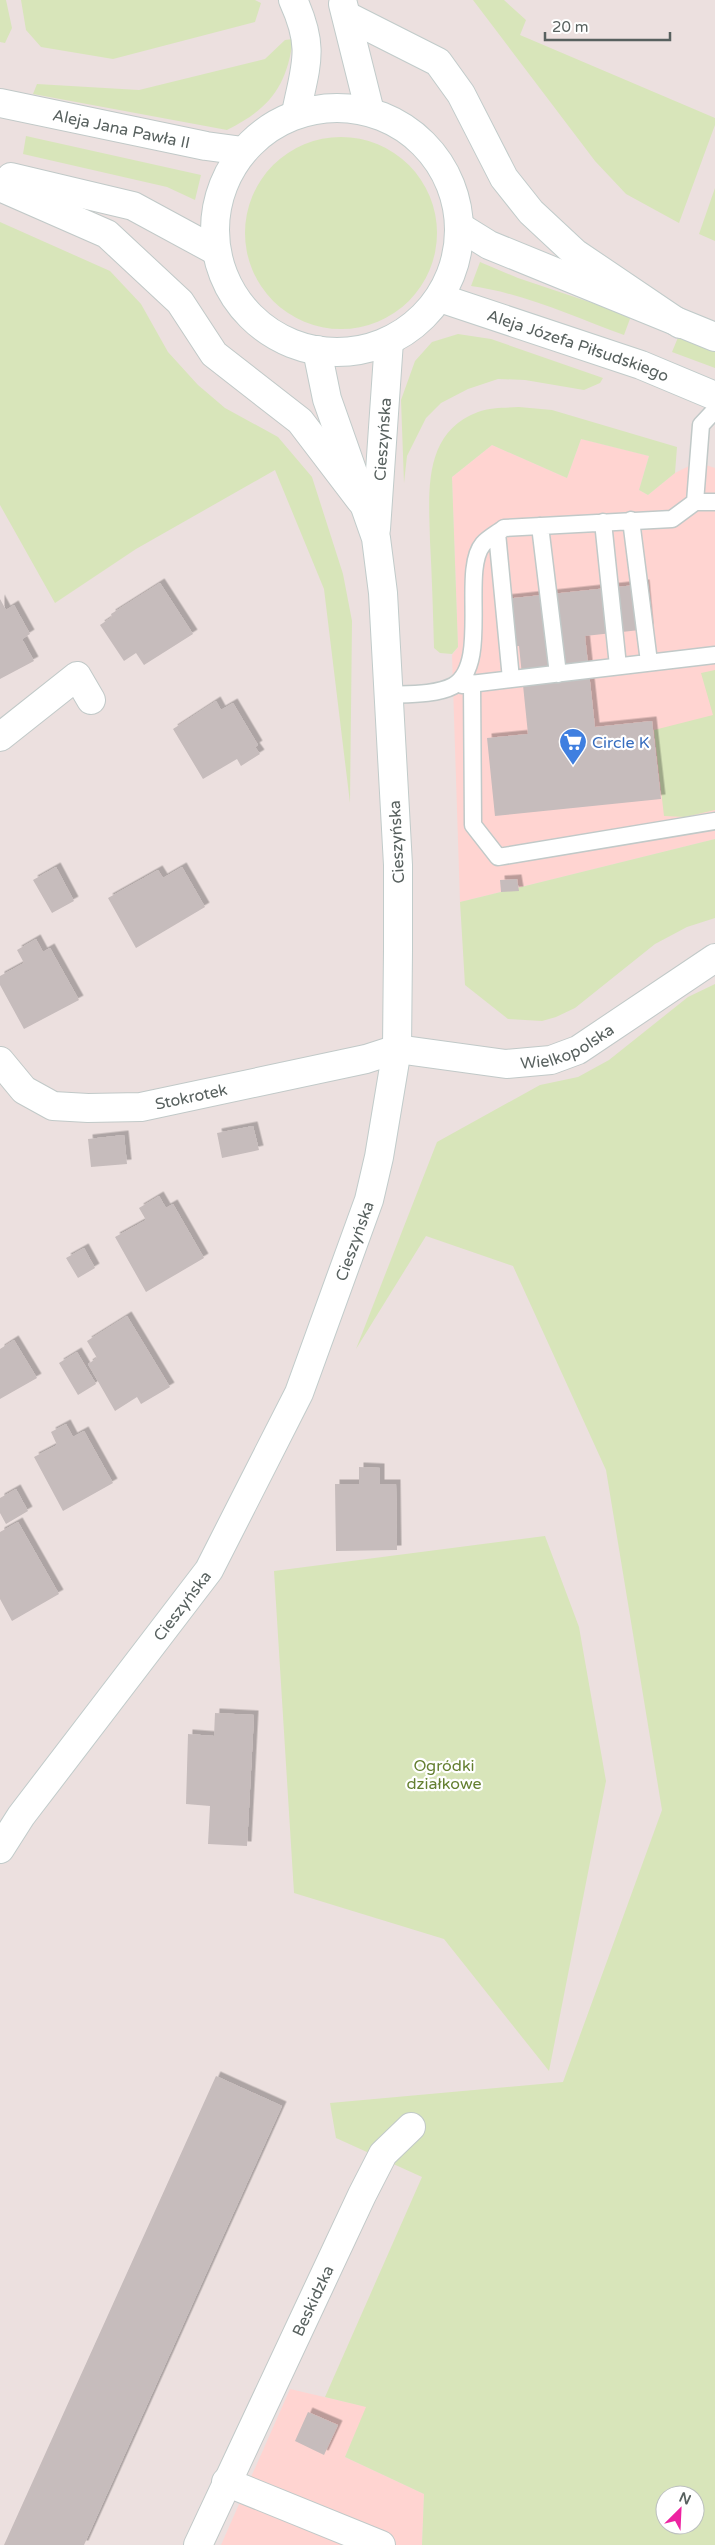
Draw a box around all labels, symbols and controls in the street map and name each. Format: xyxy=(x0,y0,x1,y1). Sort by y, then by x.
scale bar xyxy=(545,10,670,42)
text: 20 m xyxy=(552,18,589,36)
street label: Aleja Jana Pawła II xyxy=(51,105,192,153)
street label: Aleja Józefa Piłsudskiego xyxy=(484,305,672,387)
street label: Cieszyńska xyxy=(370,397,396,482)
supermarket icon: Circle K xyxy=(558,727,588,766)
place label: Circle K xyxy=(592,733,650,753)
street label: Cieszyńska xyxy=(385,800,409,884)
street label: Wielkopolska xyxy=(519,1020,618,1074)
street label: Stokrotek xyxy=(153,1080,229,1115)
street label: Cieszyńska xyxy=(331,1199,379,1284)
street label: Cieszyńska xyxy=(149,1567,216,1645)
park label: Ogródki działkowe xyxy=(407,1756,482,1794)
street label: Beskidzka xyxy=(288,2262,339,2340)
north arrow xyxy=(655,2485,705,2535)
text: N xyxy=(676,2489,694,2509)

